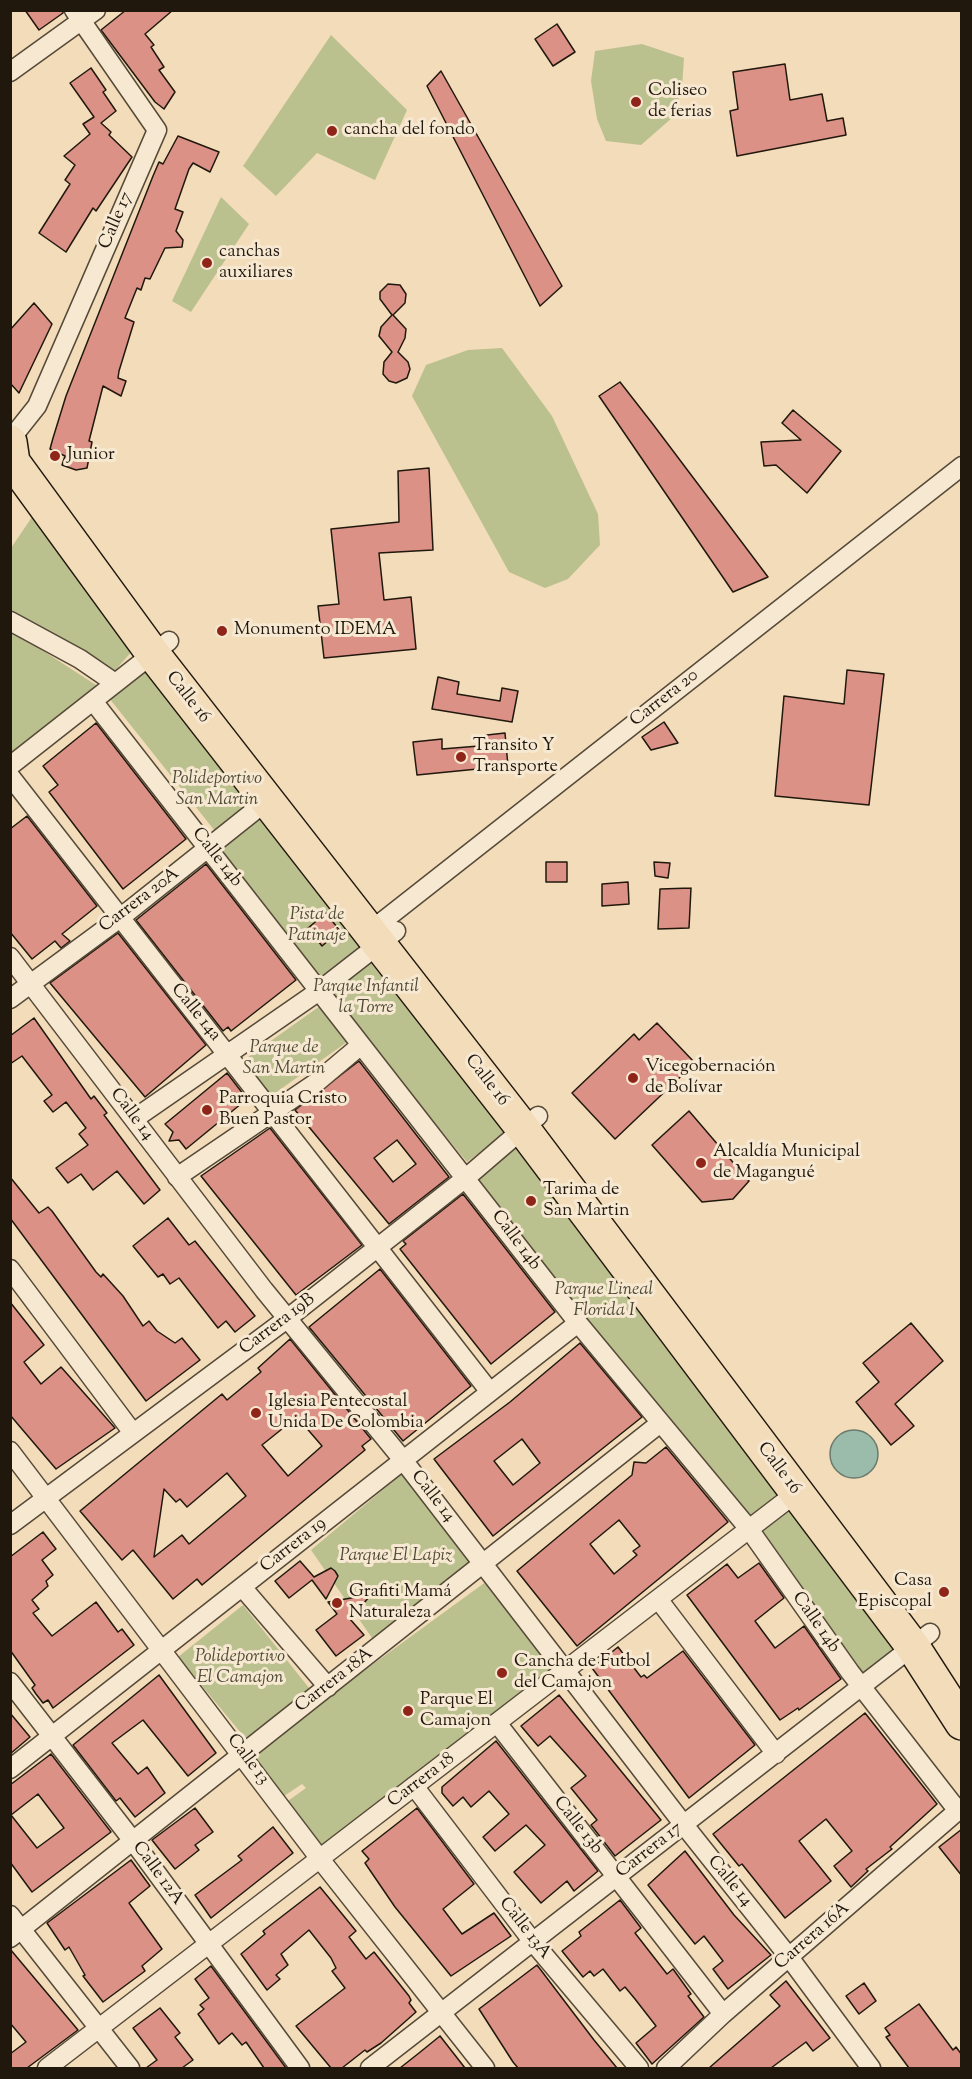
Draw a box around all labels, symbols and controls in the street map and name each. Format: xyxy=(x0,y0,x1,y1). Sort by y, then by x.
place label: Coliseo de ferias xyxy=(648,81,712,124)
marker: Coliseo de ferias xyxy=(629,95,643,109)
place label: cancha del fondo xyxy=(344,120,475,142)
marker: cancha del fondo xyxy=(325,124,339,138)
street label: Calle 17 xyxy=(95,189,139,253)
place label: canchas auxiliares xyxy=(219,242,293,284)
marker: canchas auxiliares xyxy=(200,256,214,270)
place label: Junior xyxy=(67,445,115,467)
marker: Junior xyxy=(48,449,62,463)
place label: Monumento IDEMA xyxy=(234,620,397,642)
marker: Monumento IDEMA xyxy=(215,624,229,638)
street label: Carrera 20 xyxy=(626,666,704,732)
street label: Calle 16 xyxy=(160,668,214,728)
place label: Transito Y Transporte xyxy=(473,736,558,778)
marker: Transito Y Transporte xyxy=(454,750,468,764)
park label: Polideportivo San Martin xyxy=(172,769,262,812)
street label: Calle 14b xyxy=(186,824,246,892)
street label: Carrera 20A xyxy=(96,864,184,938)
park label: Pista de Patinaje xyxy=(288,905,346,948)
park label: Parque Infantil la Torre xyxy=(313,977,419,1020)
street label: Calle 14a xyxy=(165,980,225,1046)
park label: Parque de San Martin xyxy=(243,1038,325,1080)
street label: Calle 16 xyxy=(459,1051,513,1111)
place label: Vicegobernación de Bolívar xyxy=(645,1057,776,1100)
marker: Vicegobernación de Bolívar xyxy=(626,1071,640,1085)
street label: Calle 14 xyxy=(104,1085,158,1145)
place label: Parroquia Cristo Buen Pastor xyxy=(219,1089,347,1132)
marker: Parroquia Cristo Buen Pastor xyxy=(200,1103,214,1117)
place label: Alcaldía Municipal de Magangué xyxy=(713,1142,860,1184)
marker: Alcaldía Municipal de Magangué xyxy=(694,1156,708,1170)
place label: Tarima de San Martin xyxy=(543,1180,630,1222)
marker: Tarima de San Martin xyxy=(524,1194,538,1208)
street label: Calle 14b xyxy=(485,1207,545,1275)
park label: Parque Lineal Florida I xyxy=(555,1280,653,1322)
street label: Carrera 19B xyxy=(236,1290,320,1360)
place label: Iglesia Pentecostal Unida De Colombia xyxy=(268,1392,424,1434)
marker: Iglesia Pentecostal Unida De Colombia xyxy=(249,1406,263,1420)
street label: Calle 16 xyxy=(751,1439,805,1499)
street label: Calle 14 xyxy=(405,1467,459,1527)
street label: Carrera 19 xyxy=(257,1514,331,1578)
park label: Parque El Lapiz xyxy=(340,1546,452,1568)
place label: Casa Episcopal xyxy=(858,1571,932,1614)
place label: Grafiti Mamá Naturaleza xyxy=(349,1582,452,1624)
marker: Casa Episcopal xyxy=(937,1585,951,1599)
street label: Calle 14b xyxy=(786,1588,844,1658)
marker: Grafiti Mamá Naturaleza xyxy=(330,1596,344,1610)
street label: Carrera 18A xyxy=(292,1644,378,1718)
park label: Polideportivo El Camajon xyxy=(195,1647,285,1690)
place label: Cancha de Futbol del Camajon xyxy=(514,1652,651,1694)
marker: Cancha de Futbol del Camajon xyxy=(495,1666,509,1680)
place label: Parque El Camajon xyxy=(420,1690,493,1732)
marker: Parque El Camajon xyxy=(401,1704,415,1718)
street label: Calle 13 xyxy=(221,1730,273,1790)
street label: Carrera 18 xyxy=(384,1749,460,1813)
street label: Calle 13b xyxy=(548,1793,606,1859)
street label: Carrera 17 xyxy=(613,1818,687,1884)
street label: Calle 12A xyxy=(127,1838,187,1910)
street label: Calle 14 xyxy=(702,1852,756,1912)
street label: Calle 13A xyxy=(493,1894,555,1964)
street label: Carrera 16A xyxy=(771,1899,855,1975)

